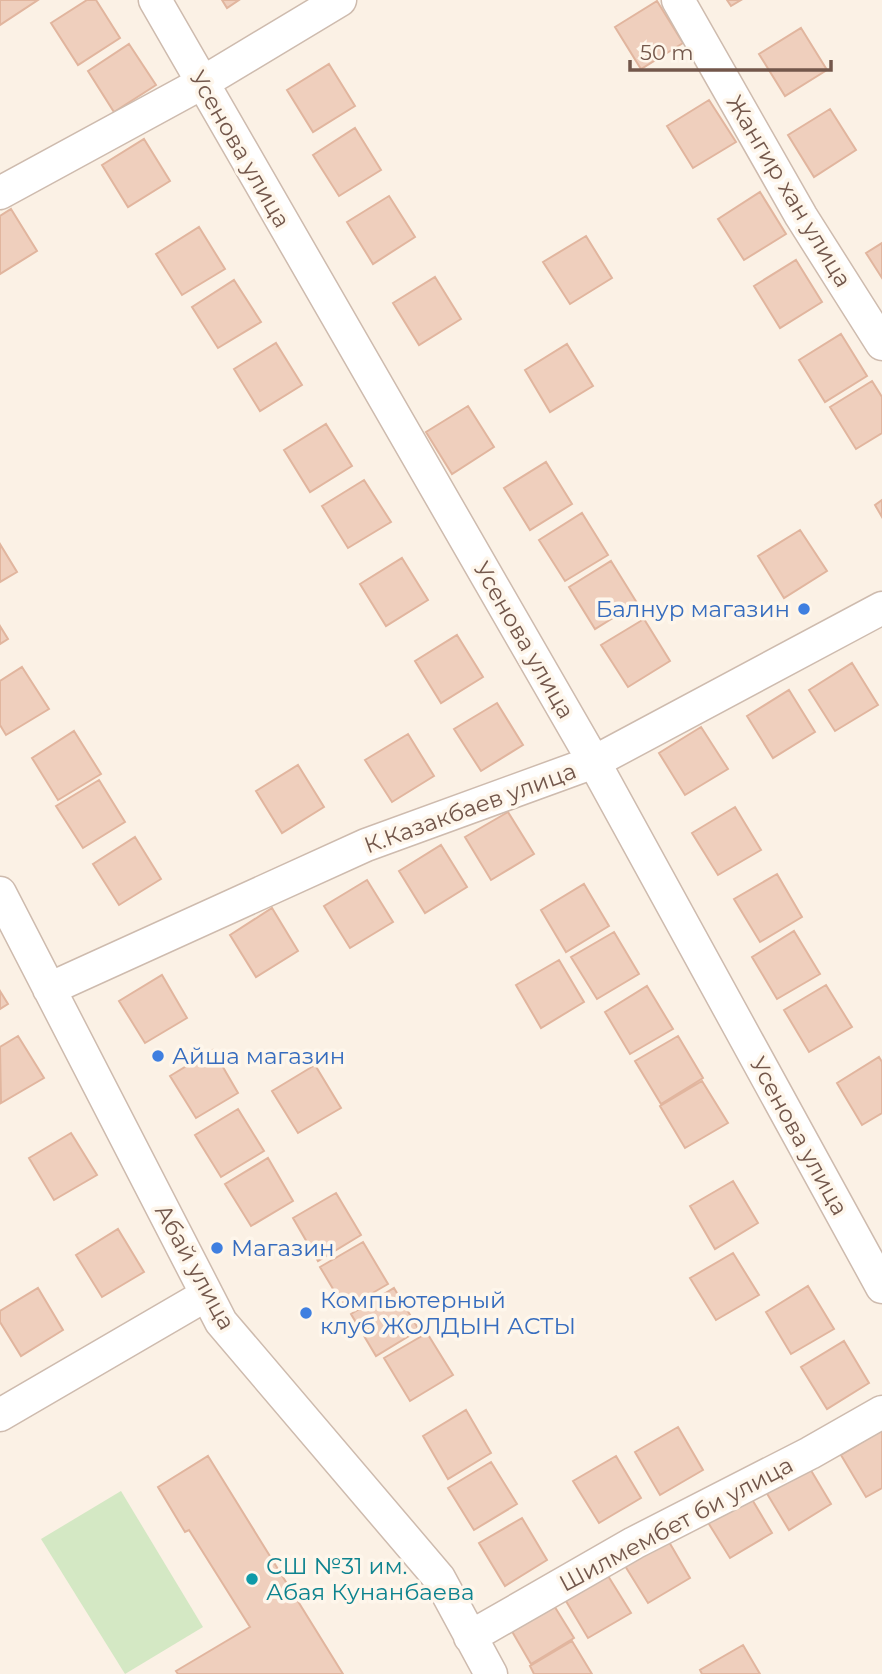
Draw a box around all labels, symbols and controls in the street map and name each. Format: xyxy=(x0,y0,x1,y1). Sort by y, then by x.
scale bar xyxy=(630,28,831,72)
text: 50 m xyxy=(640,40,694,65)
street label: Усенова улица xyxy=(184,65,296,233)
street label: Жангир хан улица xyxy=(721,90,857,292)
street label: Усенова улица xyxy=(468,556,580,724)
place label: Балнур магазин xyxy=(596,595,790,623)
marker: Балнур магазин xyxy=(796,601,812,617)
street label: К.Казакбаев улица xyxy=(360,757,580,859)
place label: Айша магазин xyxy=(172,1042,345,1070)
marker: Айша магазин xyxy=(150,1048,166,1064)
street label: Усенова улица xyxy=(744,1052,854,1220)
street label: Абай улица xyxy=(149,1199,241,1335)
place label: Магазин xyxy=(231,1234,335,1262)
marker: Магазин xyxy=(209,1240,225,1256)
place label: Компьютерный клуб ЖОЛДЫН АСТЫ xyxy=(320,1286,576,1340)
marker: Компьютерный клуб ЖОЛДЫН АСТЫ xyxy=(298,1305,314,1321)
street label: Шилмембет би улица xyxy=(554,1450,798,1598)
place label: СШ №31 им. Абая Кунанбаева xyxy=(266,1552,474,1606)
marker: СШ №31 им. Абая Кунанбаева xyxy=(244,1571,260,1587)

